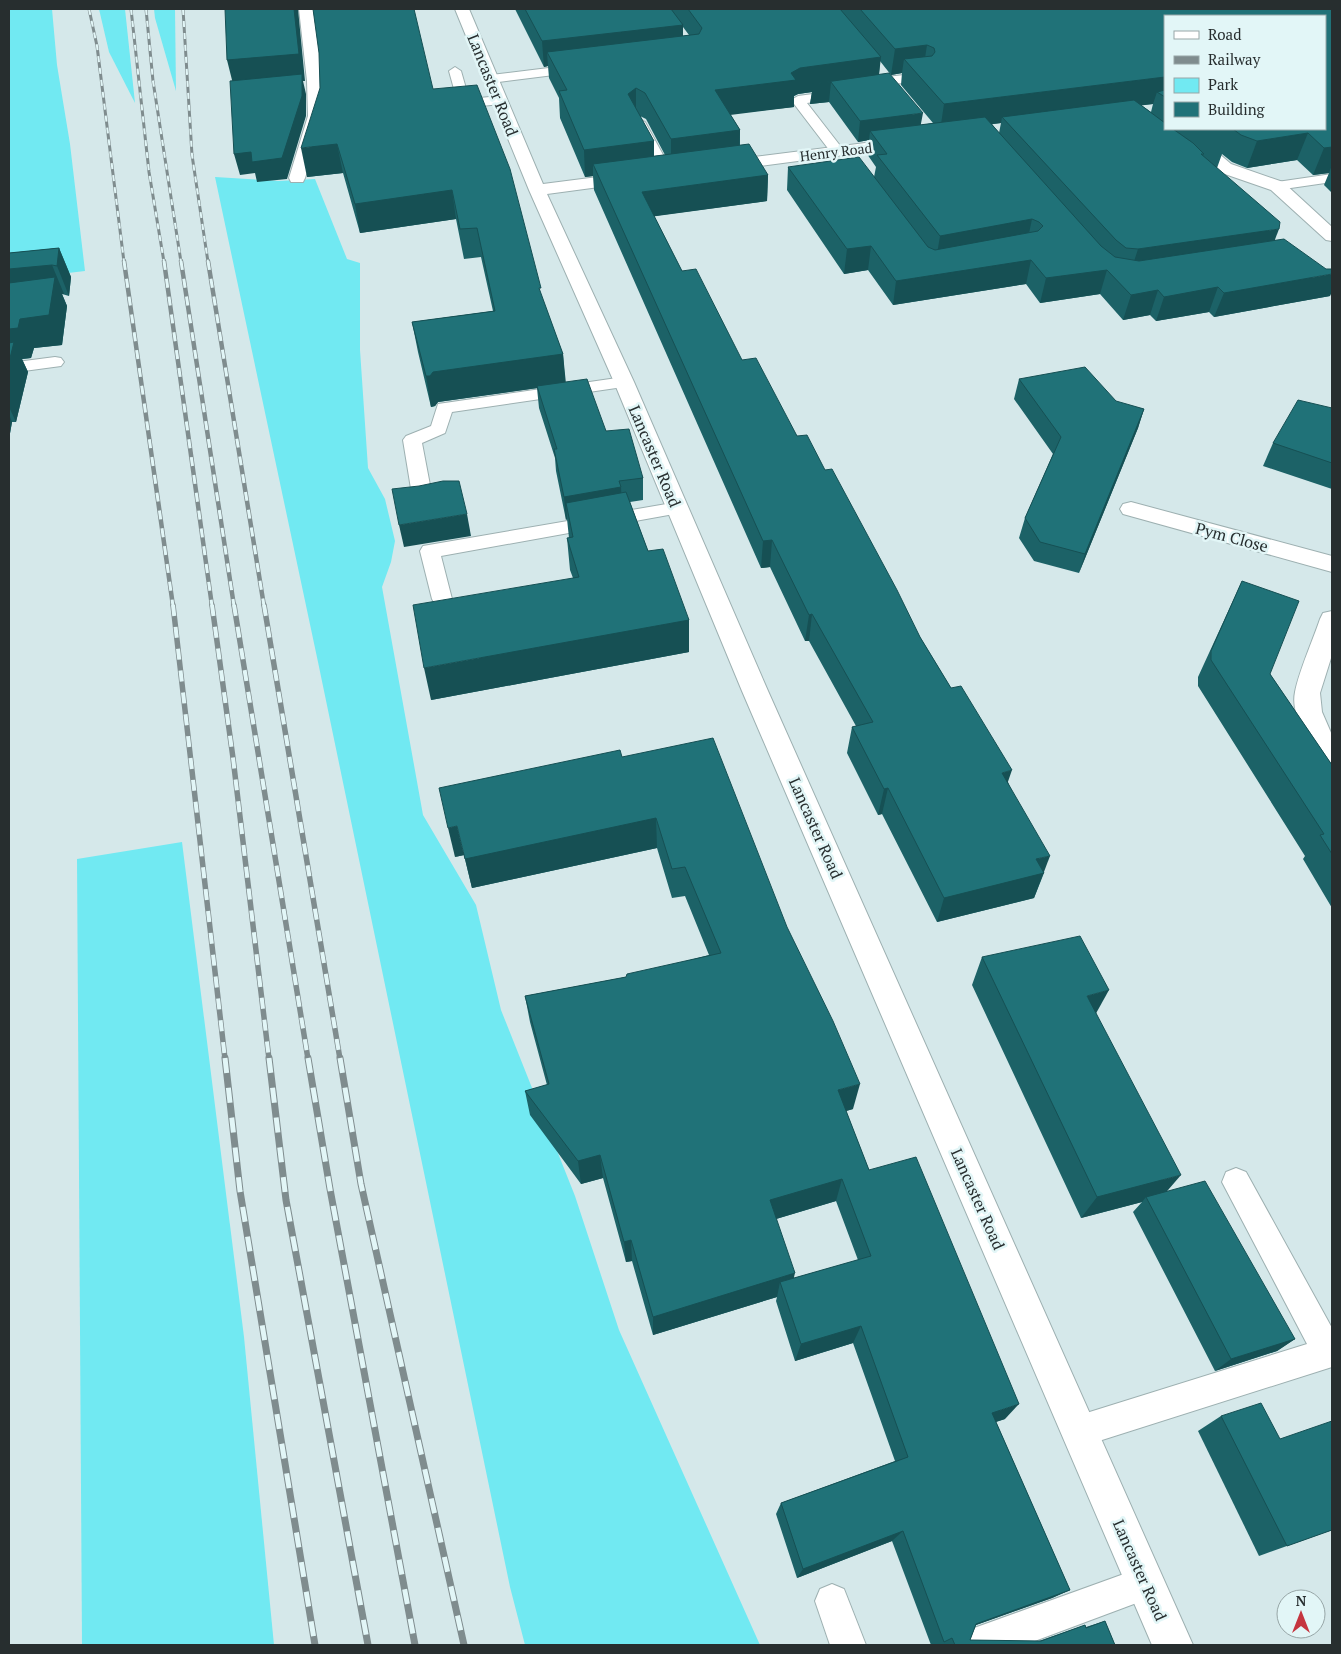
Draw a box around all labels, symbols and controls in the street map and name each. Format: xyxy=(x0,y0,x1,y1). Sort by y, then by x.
legend xyxy=(1164,15,1326,130)
text: Road xyxy=(1208,24,1241,44)
street label: Lancaster Road xyxy=(462,31,524,140)
text: Railway xyxy=(1208,49,1261,69)
text: Park xyxy=(1208,74,1238,94)
text: Building xyxy=(1208,99,1266,119)
street label: Henry Road xyxy=(799,138,873,165)
street label: Lancaster Road xyxy=(624,402,686,510)
street label: Pym Close xyxy=(1193,517,1271,557)
street label: Lancaster Road xyxy=(784,774,848,882)
street label: Lancaster Road xyxy=(946,1145,1010,1253)
street label: Lancaster Road xyxy=(1108,1516,1172,1624)
north arrow xyxy=(1276,1589,1326,1639)
text: N xyxy=(1296,1591,1307,1610)

